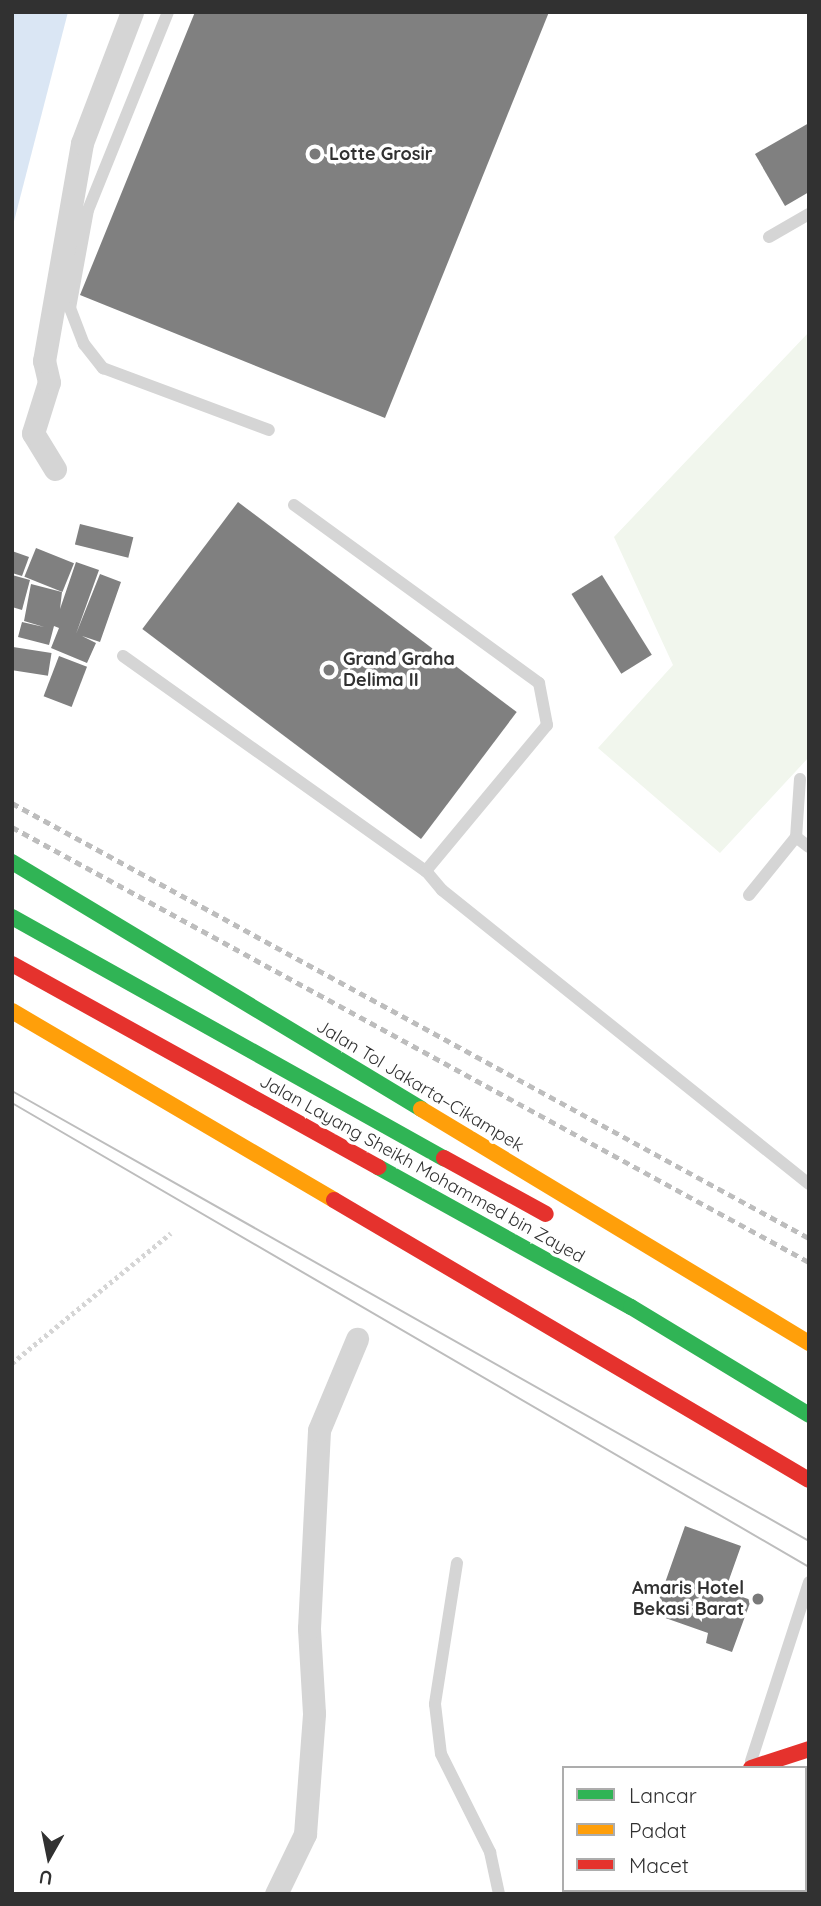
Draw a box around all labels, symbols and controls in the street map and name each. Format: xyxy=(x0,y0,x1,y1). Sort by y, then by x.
place label: Lotte Grosir xyxy=(329,143,433,165)
marker: Lotte Grosir xyxy=(307,146,323,162)
place label: Grand Graha Delima II xyxy=(343,649,455,692)
marker: Grand Graha Delima II xyxy=(321,662,337,678)
street label: Jalan Tol Jakarta–Cikampek xyxy=(312,1015,528,1157)
street label: Jalan Layang Sheikh Mohammed bin Zayed xyxy=(256,1070,588,1268)
place label: Amaris Hotel Bekasi Barat xyxy=(632,1578,744,1620)
marker: Amaris Hotel Bekasi Barat xyxy=(750,1591,766,1607)
legend xyxy=(562,1766,807,1892)
text: Lancar xyxy=(629,1782,697,1808)
text: Padat xyxy=(629,1817,687,1843)
north arrow xyxy=(14,1822,84,1892)
text: Macet xyxy=(629,1852,689,1878)
text: U xyxy=(37,1865,54,1891)

